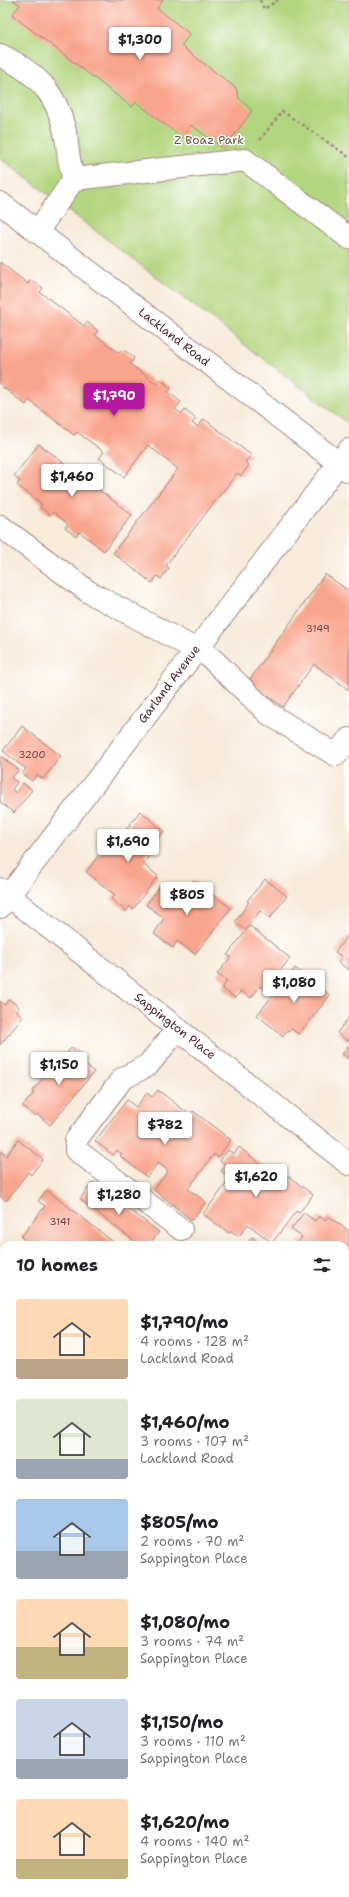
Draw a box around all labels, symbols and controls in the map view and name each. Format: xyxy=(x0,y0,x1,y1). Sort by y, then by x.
pin: $1,300 xyxy=(107,27,173,61)
text: $1,300 xyxy=(118,31,162,48)
park label: Z Boaz Park xyxy=(174,132,244,148)
street label: Lackland Road xyxy=(135,304,213,370)
pin: $1,790 xyxy=(81,383,147,417)
text: $1,790 xyxy=(92,387,136,404)
pin: $1,460 xyxy=(39,464,105,498)
text: $1,460 xyxy=(50,468,94,485)
house number: 3149 xyxy=(306,622,330,635)
street label: Garland Avenue xyxy=(134,641,204,726)
house number: 3200 xyxy=(19,748,45,761)
pin: $1,690 xyxy=(95,829,161,863)
text: $1,690 xyxy=(106,833,150,850)
pin: $805 xyxy=(163,882,211,916)
text: $805 xyxy=(169,886,205,903)
pin: $1,080 xyxy=(261,970,327,1004)
text: $1,080 xyxy=(272,974,316,991)
street label: Sappington Place xyxy=(131,989,219,1063)
pin: $1,150 xyxy=(26,1052,92,1086)
text: $1,150 xyxy=(39,1056,79,1073)
pin: $782 xyxy=(141,1112,189,1146)
text: $782 xyxy=(147,1116,183,1133)
pin: $1,620 xyxy=(223,1164,289,1198)
text: $1,620 xyxy=(234,1168,278,1185)
pin: $1,280 xyxy=(86,1182,152,1216)
text: $1,280 xyxy=(97,1186,141,1203)
house number: 3141 xyxy=(50,1215,70,1228)
text: 10 homes xyxy=(16,1254,98,1276)
icon: filters xyxy=(311,1254,333,1276)
text: $1,790/mo xyxy=(140,1311,229,1333)
icon: home xyxy=(48,1315,96,1363)
text: 4 rooms · 128 m² xyxy=(140,1333,249,1350)
text: Lackland Road xyxy=(140,1350,234,1367)
text: $1,460/mo xyxy=(140,1411,230,1433)
icon: home xyxy=(48,1415,96,1463)
text: 3 rooms · 107 m² xyxy=(140,1433,249,1450)
text: Lackland Road xyxy=(140,1450,234,1467)
text: $805/mo xyxy=(140,1511,219,1533)
icon: home xyxy=(48,1515,96,1563)
text: 2 rooms · 70 m² xyxy=(140,1533,244,1550)
text: Sappington Place xyxy=(140,1550,248,1567)
text: $1,080/mo xyxy=(140,1611,230,1633)
icon: home xyxy=(48,1615,96,1663)
text: 3 rooms · 74 m² xyxy=(140,1633,244,1650)
text: Sappington Place xyxy=(140,1650,248,1667)
text: $1,150/mo xyxy=(140,1711,224,1733)
icon: home xyxy=(48,1715,96,1763)
text: 3 rooms · 110 m² xyxy=(140,1733,246,1750)
text: Sappington Place xyxy=(140,1750,248,1767)
text: $1,620/mo xyxy=(140,1811,230,1833)
icon: home xyxy=(48,1815,96,1863)
text: 4 rooms · 140 m² xyxy=(140,1833,249,1850)
text: Sappington Place xyxy=(140,1850,248,1867)

